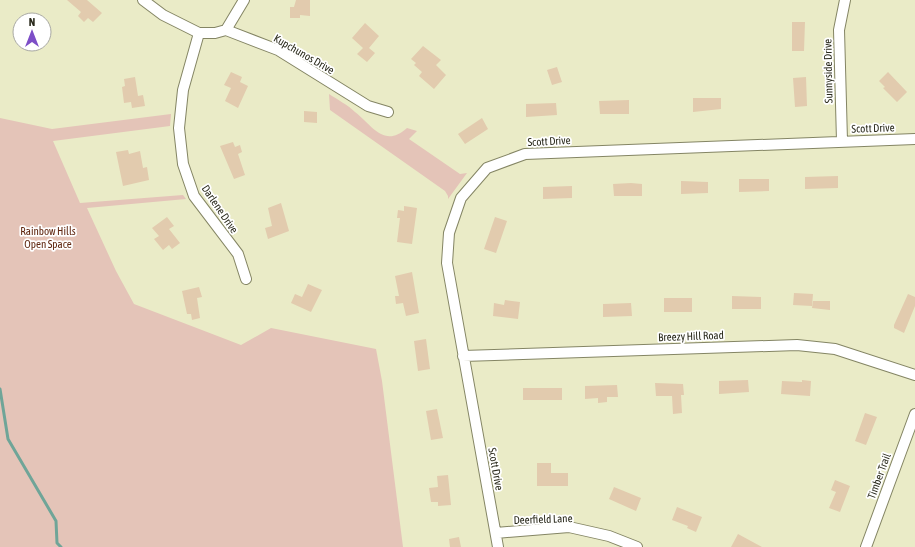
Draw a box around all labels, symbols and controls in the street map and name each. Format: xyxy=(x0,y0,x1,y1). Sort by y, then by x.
north arrow xyxy=(12,12,52,52)
text: N xyxy=(29,16,35,28)
street label: Kupchunos Drive xyxy=(272,32,336,76)
street label: Sunnyside Drive xyxy=(821,39,835,103)
street label: Scott Drive xyxy=(851,121,895,135)
street label: Scott Drive xyxy=(527,134,571,148)
street label: Darlene Drive xyxy=(200,183,240,235)
park label: Rainbow Hills Open Space xyxy=(20,225,76,250)
street label: Breezy Hill Road xyxy=(658,329,724,343)
street label: Scott Drive xyxy=(486,447,506,491)
street label: Timber Trail xyxy=(865,451,893,501)
street label: Deerfield Lane xyxy=(513,512,573,526)

